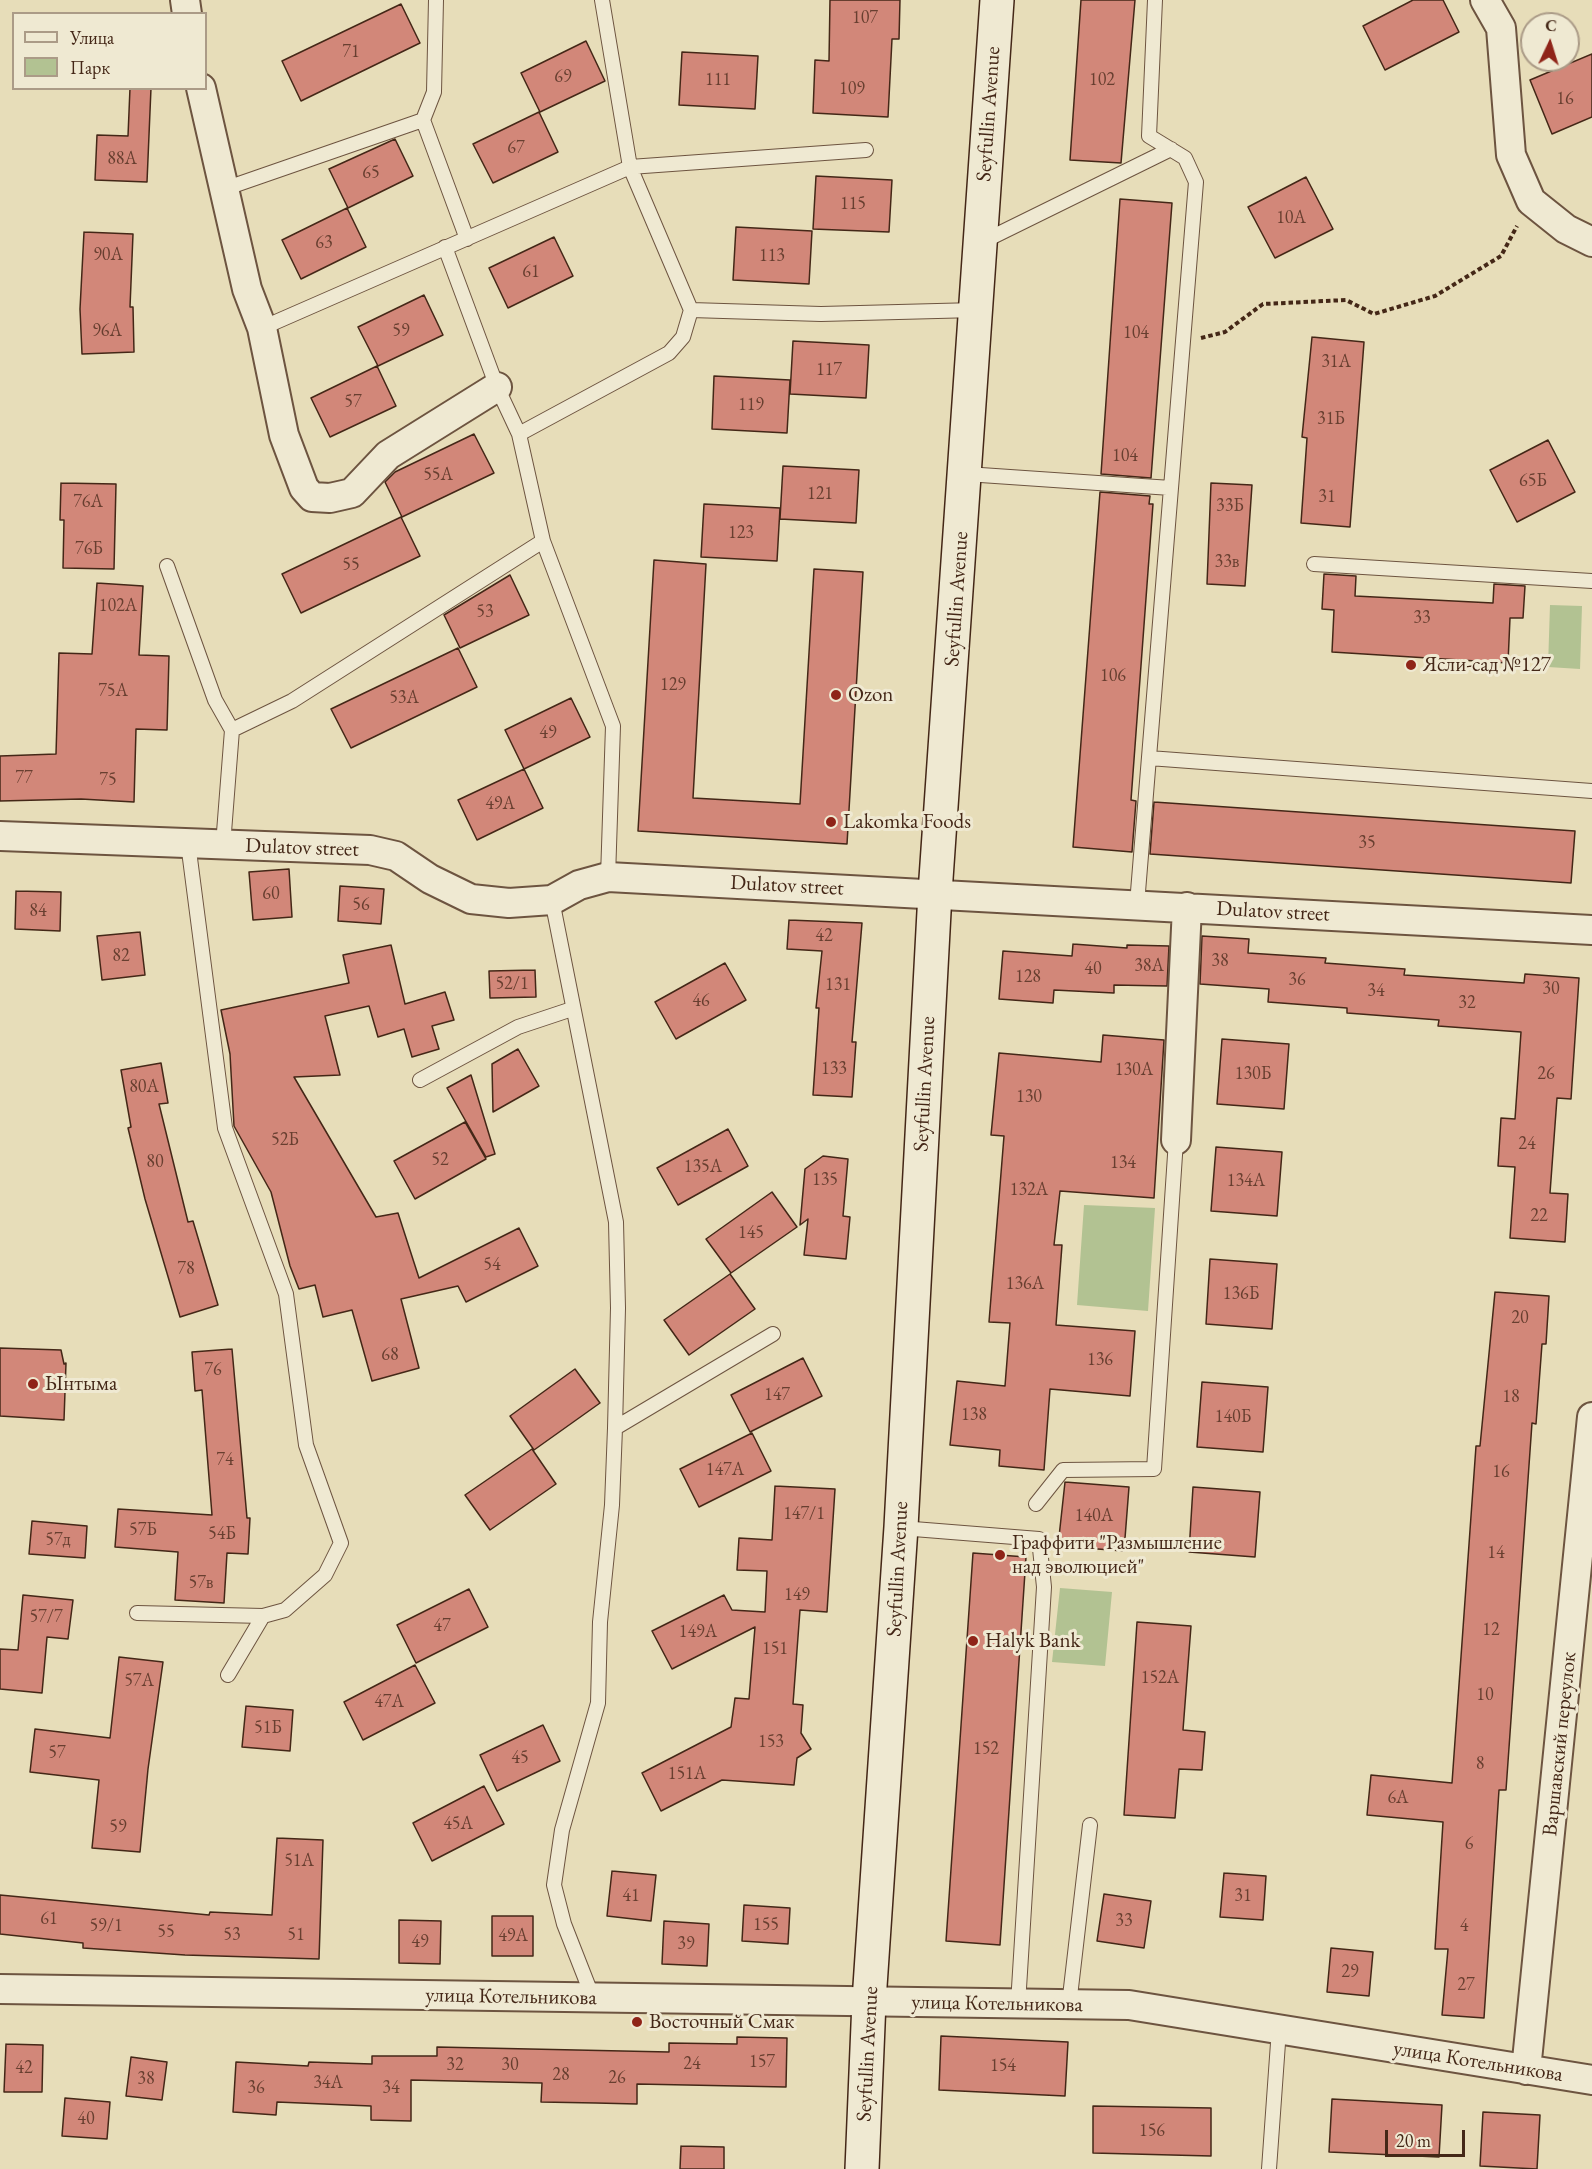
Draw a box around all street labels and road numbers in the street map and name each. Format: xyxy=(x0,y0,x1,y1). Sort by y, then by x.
street label: Seyfullin Avenue xyxy=(972,45,1006,183)
street label: Seyfullin Avenue xyxy=(940,530,974,668)
street label: Dulatov street xyxy=(245,833,359,863)
street label: Dulatov street xyxy=(730,870,844,902)
street label: Dulatov street xyxy=(1216,896,1330,928)
street label: Seyfullin Avenue xyxy=(909,1016,941,1152)
street label: Seyfullin Avenue xyxy=(882,1501,914,1637)
street label: Варшавский переулок xyxy=(1538,1651,1582,1837)
street label: улица Котельникова xyxy=(425,1983,597,2011)
street label: Seyfullin Avenue xyxy=(852,1986,884,2122)
street label: улица Котельникова xyxy=(911,1990,1083,2018)
street label: улица Котельникова xyxy=(1391,2036,1565,2088)

